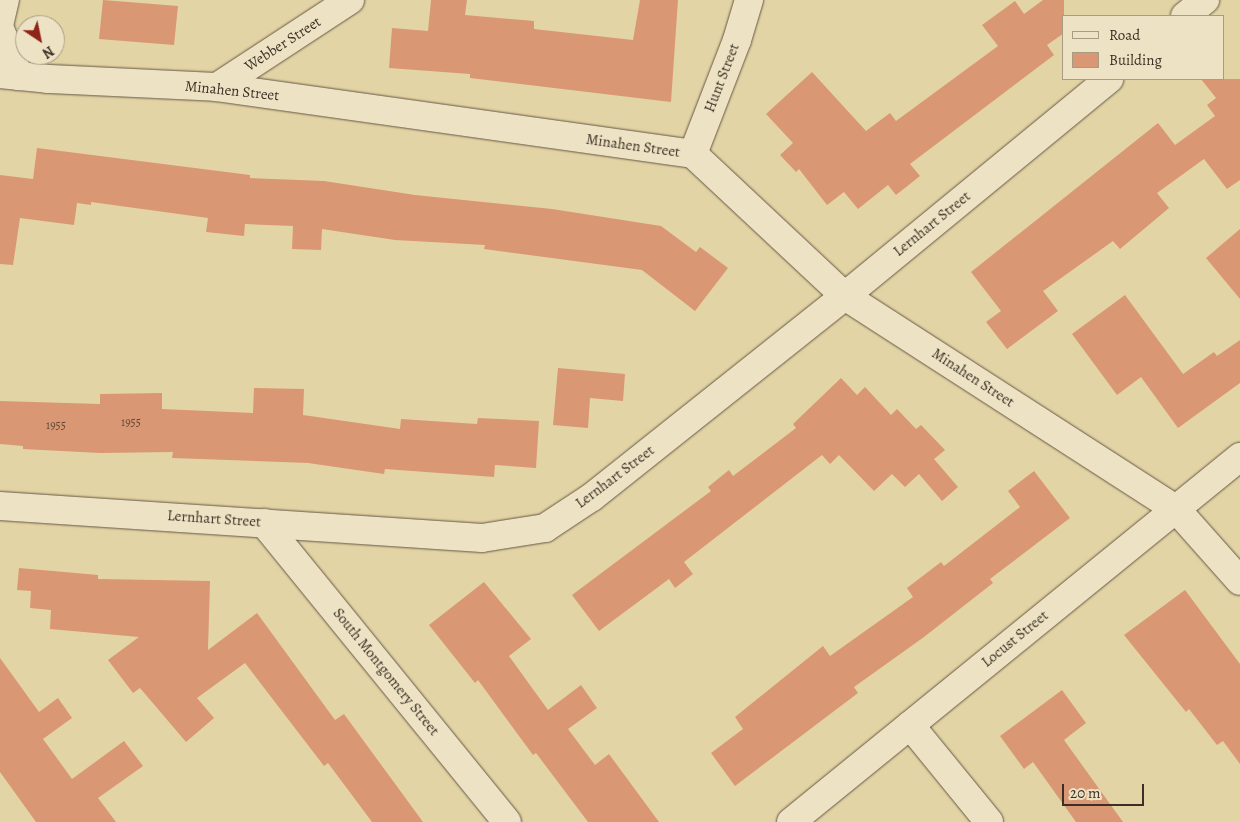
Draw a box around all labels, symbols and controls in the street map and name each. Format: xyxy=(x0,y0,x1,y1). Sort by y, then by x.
street label: Webber Street xyxy=(242,13,324,75)
north arrow xyxy=(15,15,65,65)
legend xyxy=(1062,15,1225,80)
text: Road xyxy=(1109,25,1140,45)
text: N xyxy=(39,41,58,63)
street label: Hunt Street xyxy=(701,41,743,115)
text: Building xyxy=(1109,50,1162,70)
street label: Minahen Street xyxy=(184,77,280,105)
street label: Minahen Street xyxy=(585,130,681,162)
street label: Lernhart Street xyxy=(890,187,974,261)
street label: Minahen Street xyxy=(928,345,1018,411)
house number: 1955 xyxy=(121,416,141,430)
house number: 1955 xyxy=(46,419,66,433)
street label: Lernhart Street xyxy=(572,442,658,512)
street label: Lernhart Street xyxy=(167,507,261,531)
street label: South Montgomery Street xyxy=(329,605,443,739)
street label: Locust Street xyxy=(978,607,1052,671)
scale bar xyxy=(1065,774,1148,806)
text: 20 m xyxy=(1070,783,1101,803)

